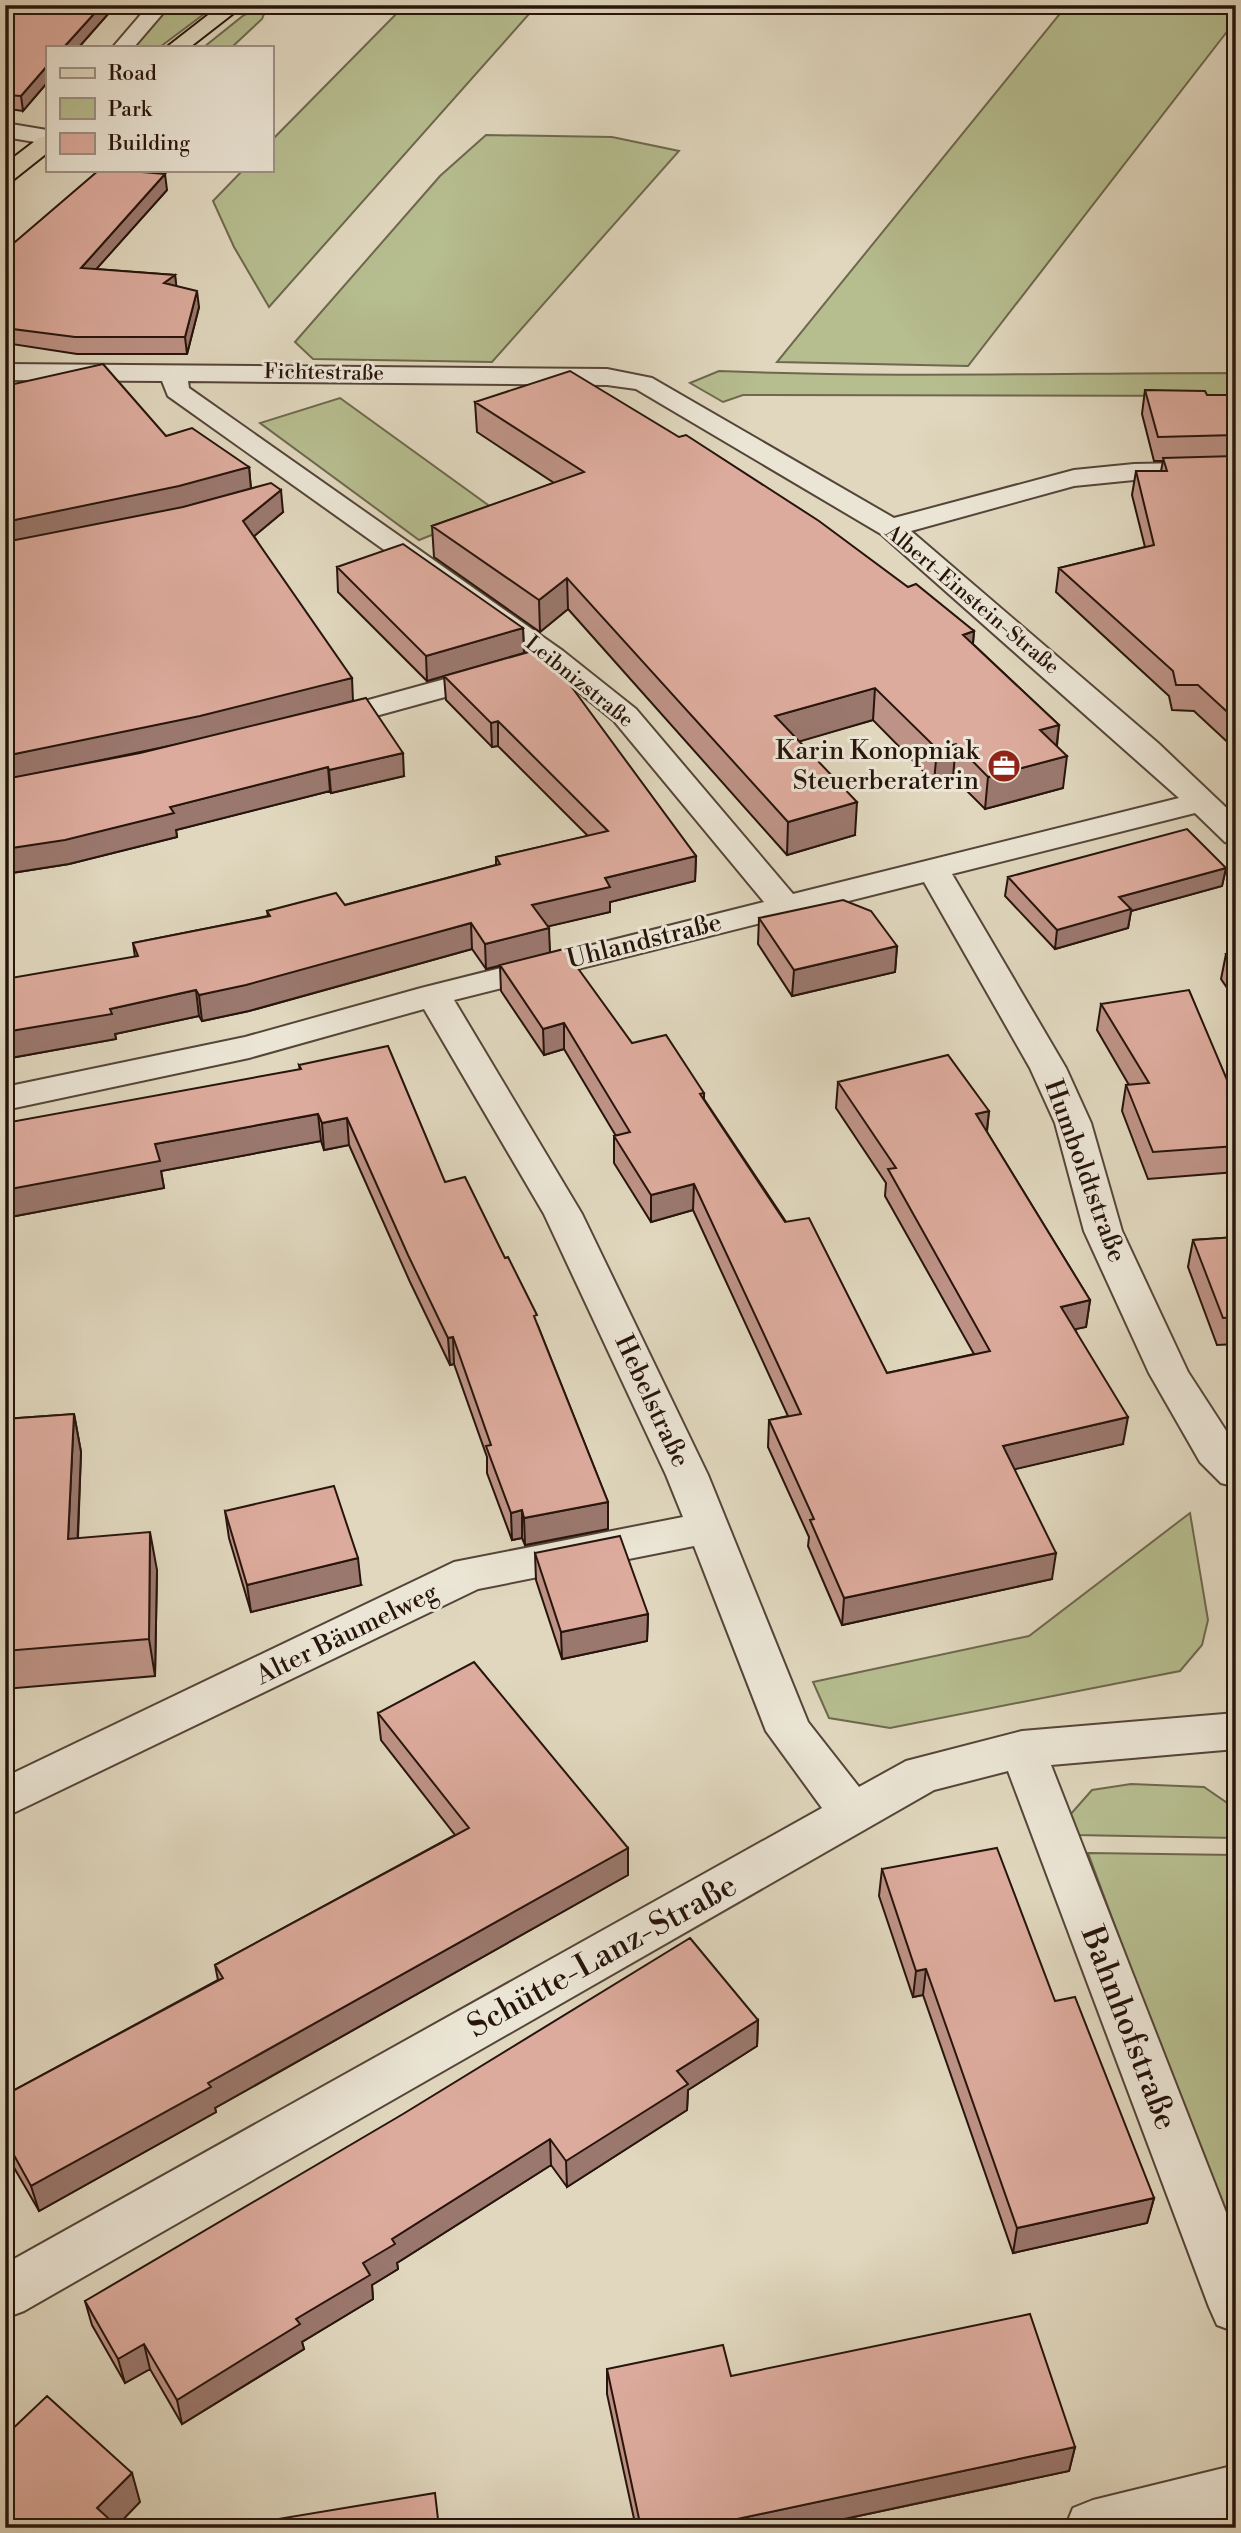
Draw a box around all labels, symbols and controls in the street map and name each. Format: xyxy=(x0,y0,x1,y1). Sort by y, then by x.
legend xyxy=(46,46,273,172)
text: Road xyxy=(108,61,157,87)
text: Park xyxy=(108,97,153,123)
text: Building xyxy=(107,131,190,157)
street label: Fichtestraße xyxy=(264,359,384,387)
street label: Albert-Einstein-Straße xyxy=(879,519,1064,681)
street label: Leibnizstraße xyxy=(520,630,638,734)
place label: Karin Konopniak Steuerberaterin xyxy=(775,735,980,797)
office icon: Karin Konopniak Steuerberaterin xyxy=(985,747,1023,785)
street label: Uhlandstraße xyxy=(563,906,725,976)
street label: Humboldtstraße xyxy=(1037,1075,1133,1267)
street label: Hebelstraße xyxy=(607,1330,697,1472)
street label: Alter Bäumelweg xyxy=(250,1576,444,1692)
street label: Schütte-Lanz-Straße xyxy=(460,1865,744,2047)
street label: Bahnhofstraße xyxy=(1071,1920,1186,2135)

